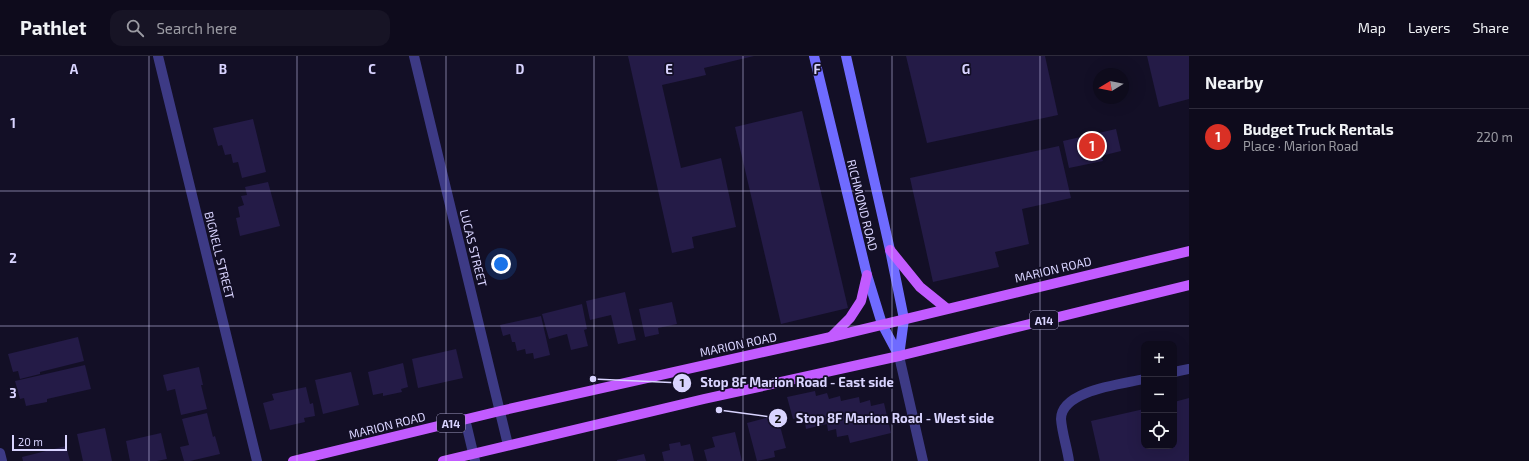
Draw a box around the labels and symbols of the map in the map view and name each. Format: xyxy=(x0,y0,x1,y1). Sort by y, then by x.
text: A xyxy=(70,61,79,77)
text: B xyxy=(219,61,227,77)
text: C xyxy=(368,61,376,77)
text: D xyxy=(516,61,525,77)
text: E xyxy=(665,61,673,77)
text: F xyxy=(813,61,821,77)
text: G xyxy=(962,61,970,77)
north arrow xyxy=(1093,68,1129,104)
text: 1 xyxy=(10,115,16,131)
pin: 1 xyxy=(1079,131,1105,161)
street label: RICHMOND ROAD xyxy=(845,158,881,252)
street label: LUCAS STREET xyxy=(458,208,490,288)
street label: BIGNELL STREET xyxy=(202,210,238,300)
text: 2 xyxy=(9,250,17,266)
street label: MARION ROAD xyxy=(1013,253,1093,285)
your location xyxy=(491,254,511,274)
road number: A14 xyxy=(1030,311,1058,329)
street label: MARION ROAD xyxy=(698,329,778,359)
callout: Stop 8F Marion Road - East side xyxy=(672,370,902,395)
text: Stop 8F Marion Road - East side xyxy=(700,374,894,390)
text: 1 xyxy=(679,375,685,389)
text: 3 xyxy=(9,385,17,401)
callout: Stop 8F Marion Road - West side xyxy=(768,406,1003,431)
street label: MARION ROAD xyxy=(347,409,427,441)
text: Stop 8F Marion Road - West side xyxy=(796,410,994,426)
text: 2 xyxy=(775,411,782,425)
road number: A14 xyxy=(437,414,465,432)
scale bar xyxy=(12,433,67,452)

